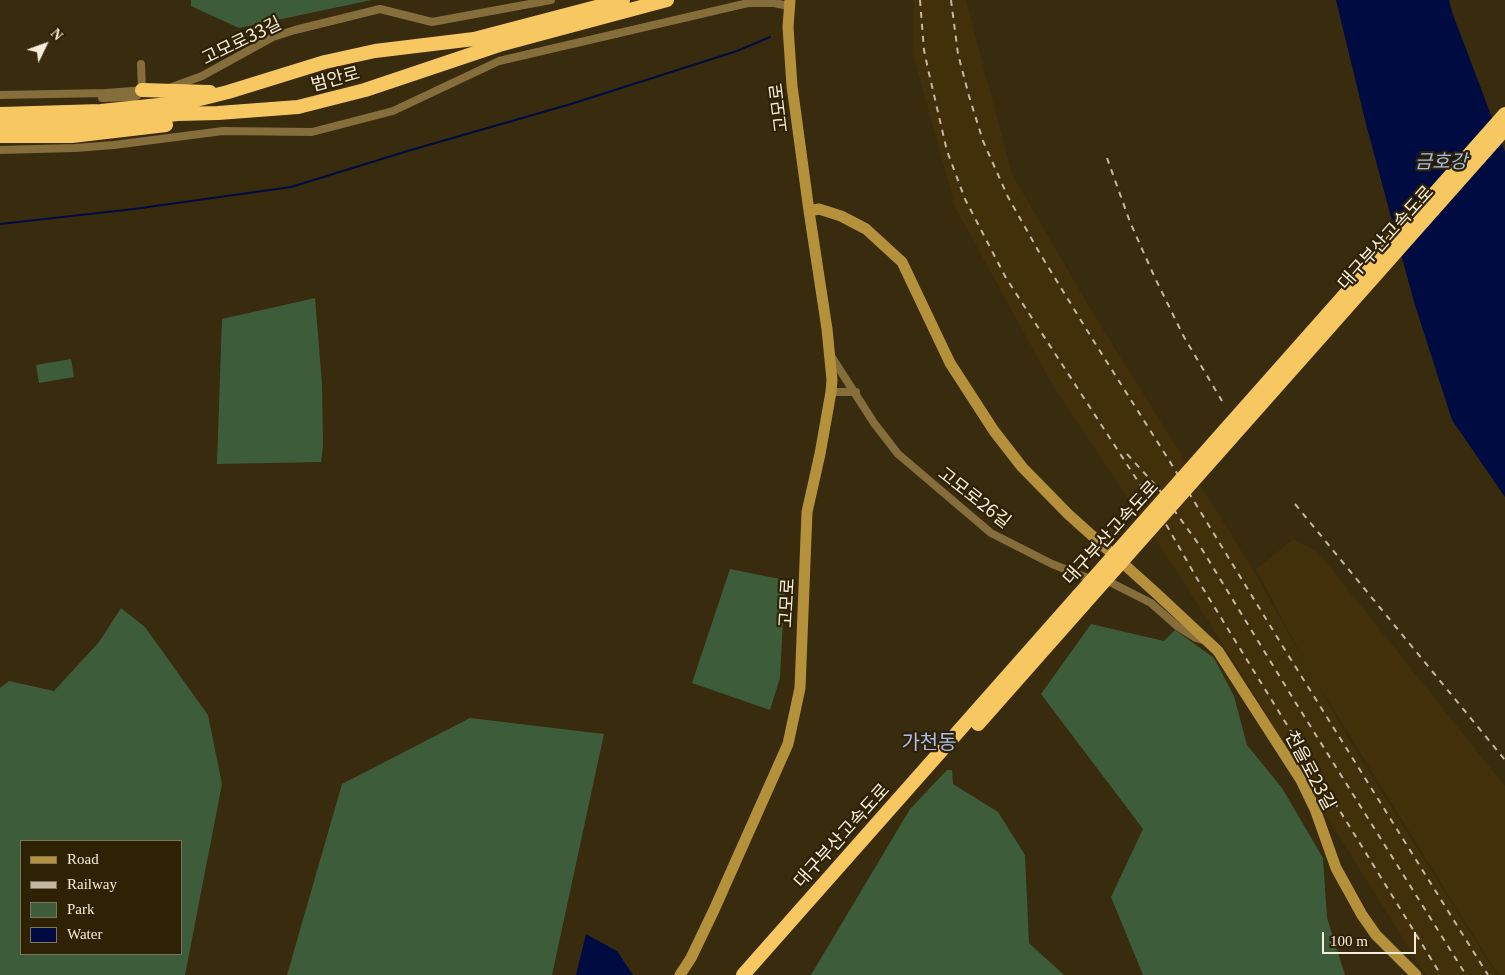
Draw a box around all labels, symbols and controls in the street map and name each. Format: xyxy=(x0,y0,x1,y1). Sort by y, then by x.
street label: 고모로33길 xyxy=(198,11,284,69)
north arrow xyxy=(20,20,70,70)
text: N xyxy=(48,26,65,43)
street label: 범안로 xyxy=(308,61,362,95)
street label: 고모로 xyxy=(764,82,792,134)
water label: 금호강 xyxy=(1415,150,1467,172)
street label: 대구부산고속도로 xyxy=(1333,181,1437,293)
street label: 고모로26길 xyxy=(934,462,1016,532)
street label: 대구부산고속도로 xyxy=(1058,476,1162,588)
street label: 고모로 xyxy=(774,578,798,628)
street label: 천을로23길 xyxy=(1281,727,1341,813)
district label: 가천동 xyxy=(901,729,957,753)
street label: 대구부산고속도로 xyxy=(789,779,893,891)
legend xyxy=(20,840,182,955)
text: Road xyxy=(67,851,99,867)
text: Railway xyxy=(67,876,117,892)
text: Park xyxy=(67,901,95,917)
scale bar xyxy=(1325,922,1419,954)
text: Water xyxy=(67,926,102,942)
text: 100 m xyxy=(1330,933,1368,949)

